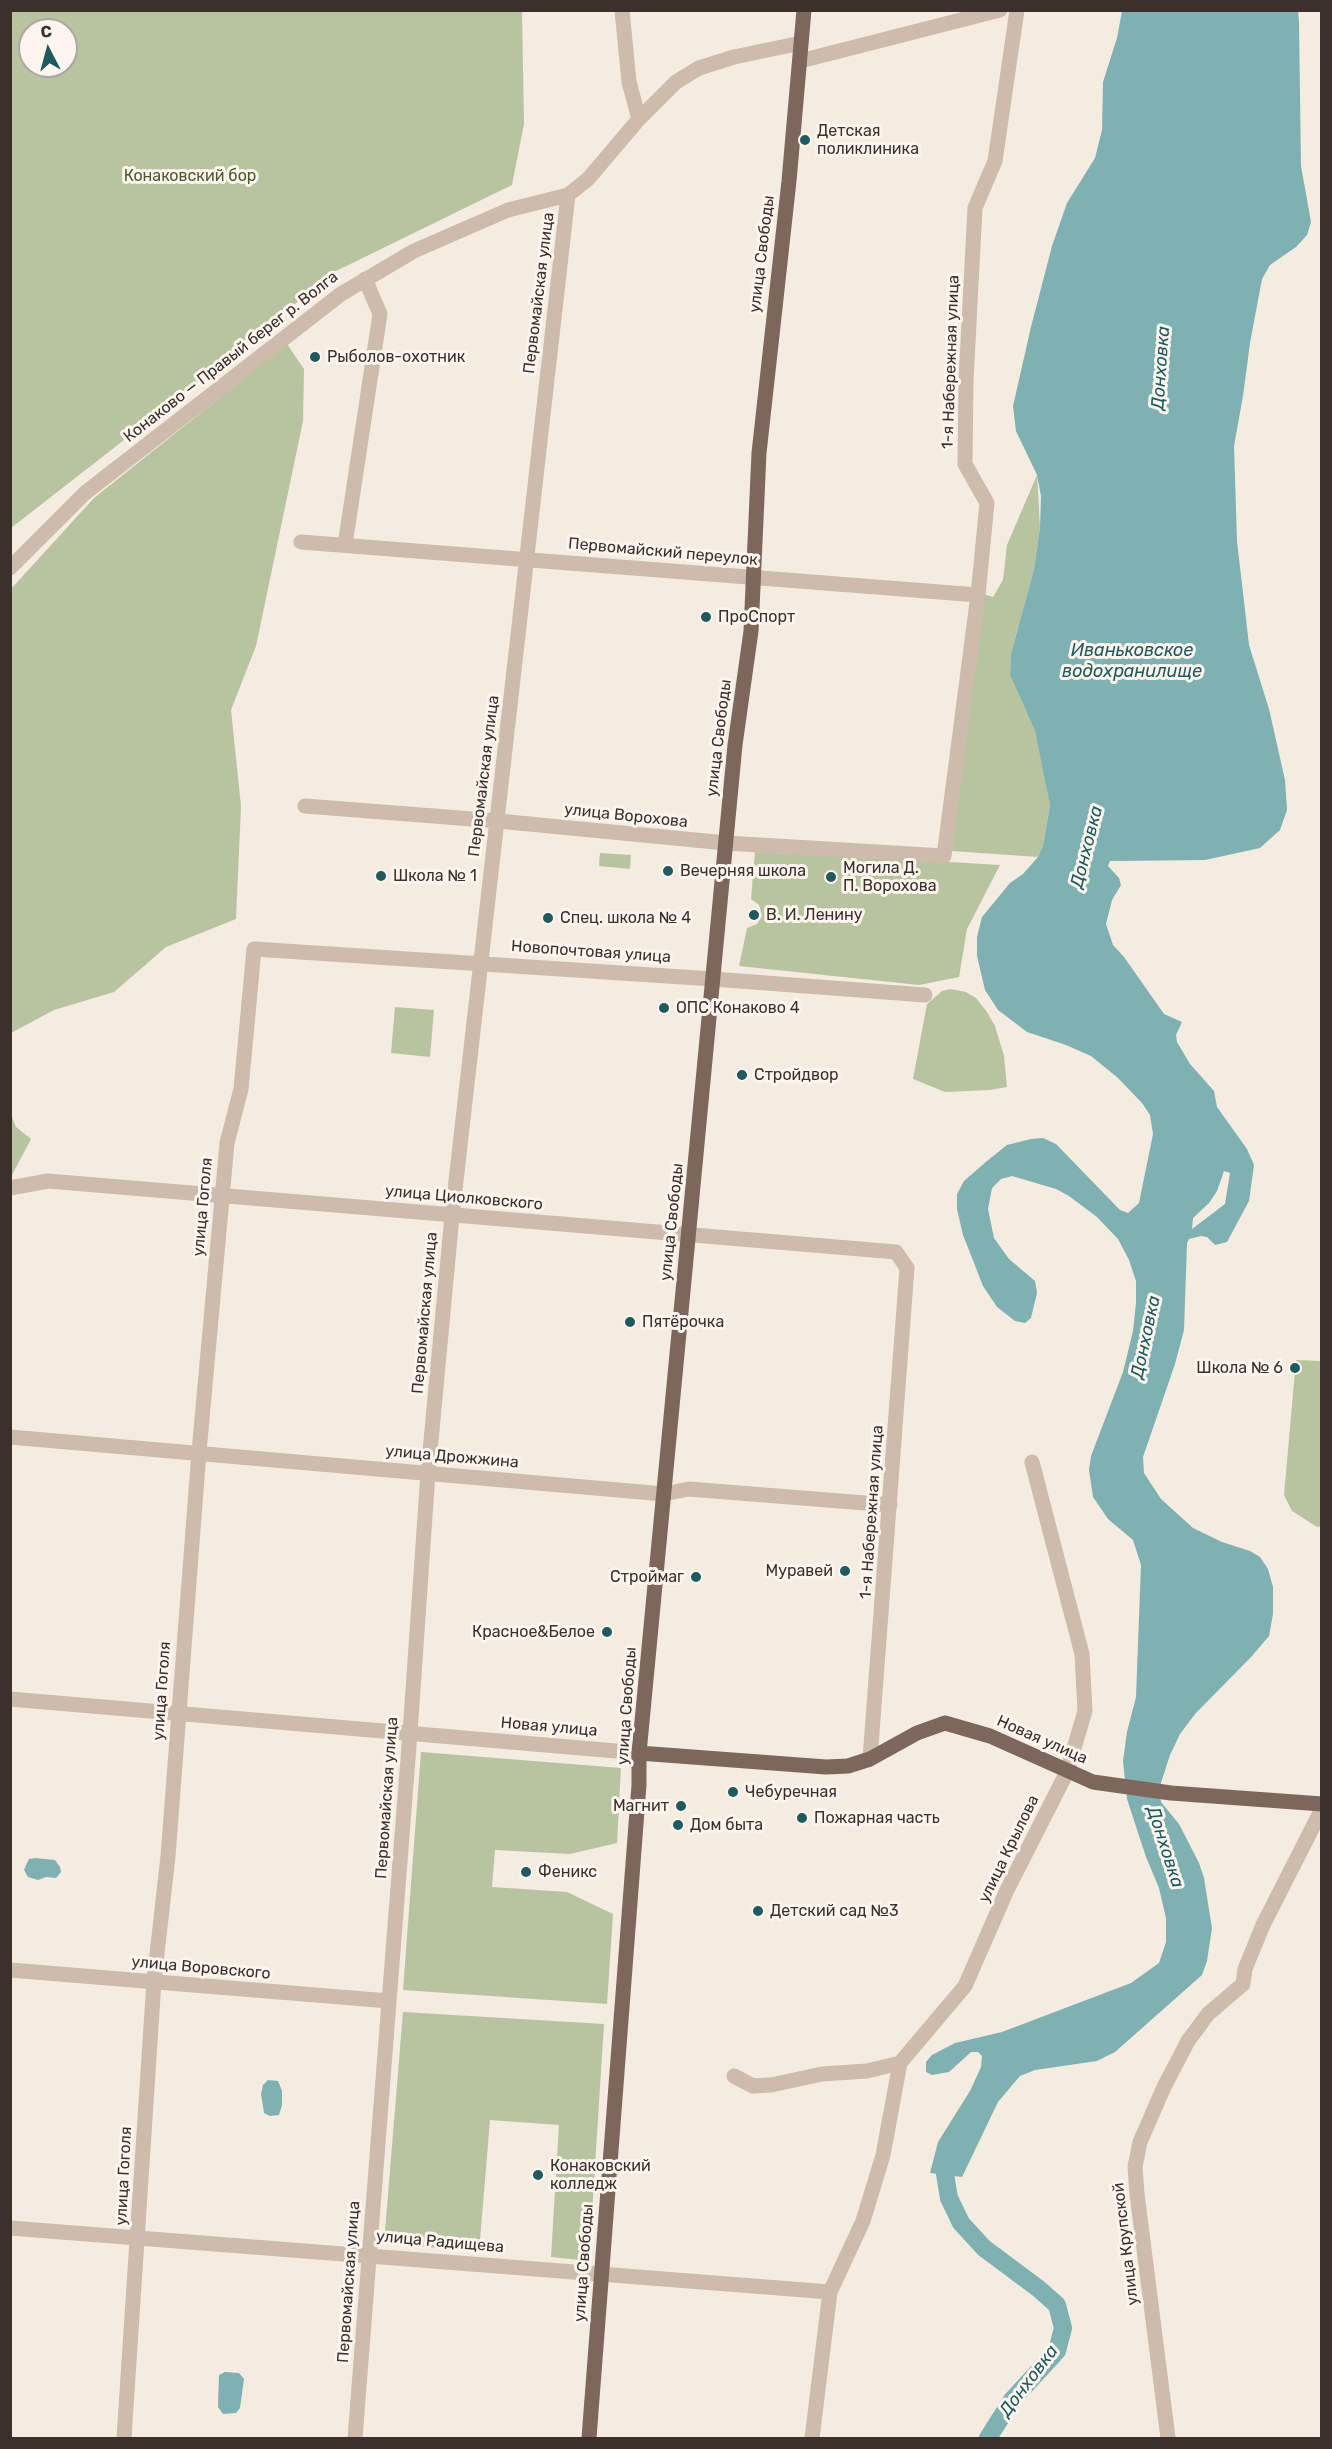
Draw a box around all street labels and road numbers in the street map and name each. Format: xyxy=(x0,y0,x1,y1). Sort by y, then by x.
street label: улица Свободы xyxy=(745,194,779,314)
street label: Первомайская улица xyxy=(520,211,558,375)
street label: Конаково — Правый берег р. Волга xyxy=(120,267,342,447)
street label: 1-я Набережная улица xyxy=(938,275,964,449)
street label: Первомайский переулок xyxy=(567,534,759,570)
street label: улица Свободы xyxy=(702,678,736,798)
street label: Первомайская улица xyxy=(465,694,503,858)
street label: улица Ворохова xyxy=(563,800,689,832)
street label: Новопочтовая улица xyxy=(510,937,672,967)
street label: улица Гоголя xyxy=(189,1157,217,1257)
street label: улица Свободы xyxy=(656,1162,688,1282)
street label: улица Циолковского xyxy=(384,1182,544,1214)
street label: Первомайская улица xyxy=(408,1231,442,1395)
street label: 1-я Набережная улица xyxy=(856,1424,888,1600)
street label: улица Дрожжина xyxy=(384,1442,520,1472)
street label: улица Гоголя xyxy=(149,1641,175,1741)
street label: улица Свободы xyxy=(613,1646,641,1766)
street label: Новая улица xyxy=(994,1711,1090,1769)
street label: Новая улица xyxy=(500,1713,598,1741)
street label: Первомайская улица xyxy=(372,1716,402,1880)
street label: улица Крылова xyxy=(975,1792,1043,1906)
street label: улица Воровского xyxy=(131,1952,271,1984)
street label: улица Гоголя xyxy=(112,2126,136,2226)
street label: улица Крупской xyxy=(1109,2181,1143,2307)
street label: Первомайская улица xyxy=(334,2200,364,2364)
street label: улица Свободы xyxy=(570,2203,598,2323)
street label: улица Радищева xyxy=(375,2227,505,2257)

